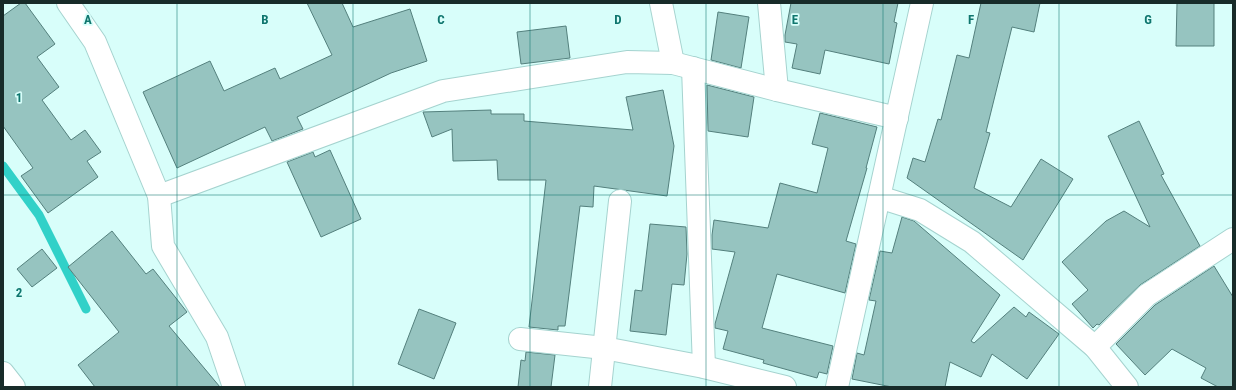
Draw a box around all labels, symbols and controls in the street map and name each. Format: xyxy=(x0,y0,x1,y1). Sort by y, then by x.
text: A xyxy=(84,12,92,27)
text: B xyxy=(261,12,269,27)
text: C xyxy=(437,12,445,27)
text: D xyxy=(614,12,622,27)
text: E xyxy=(792,12,799,27)
text: F xyxy=(968,12,974,27)
text: G xyxy=(1144,12,1152,27)
text: 1 xyxy=(16,90,22,105)
text: 2 xyxy=(16,285,23,300)

